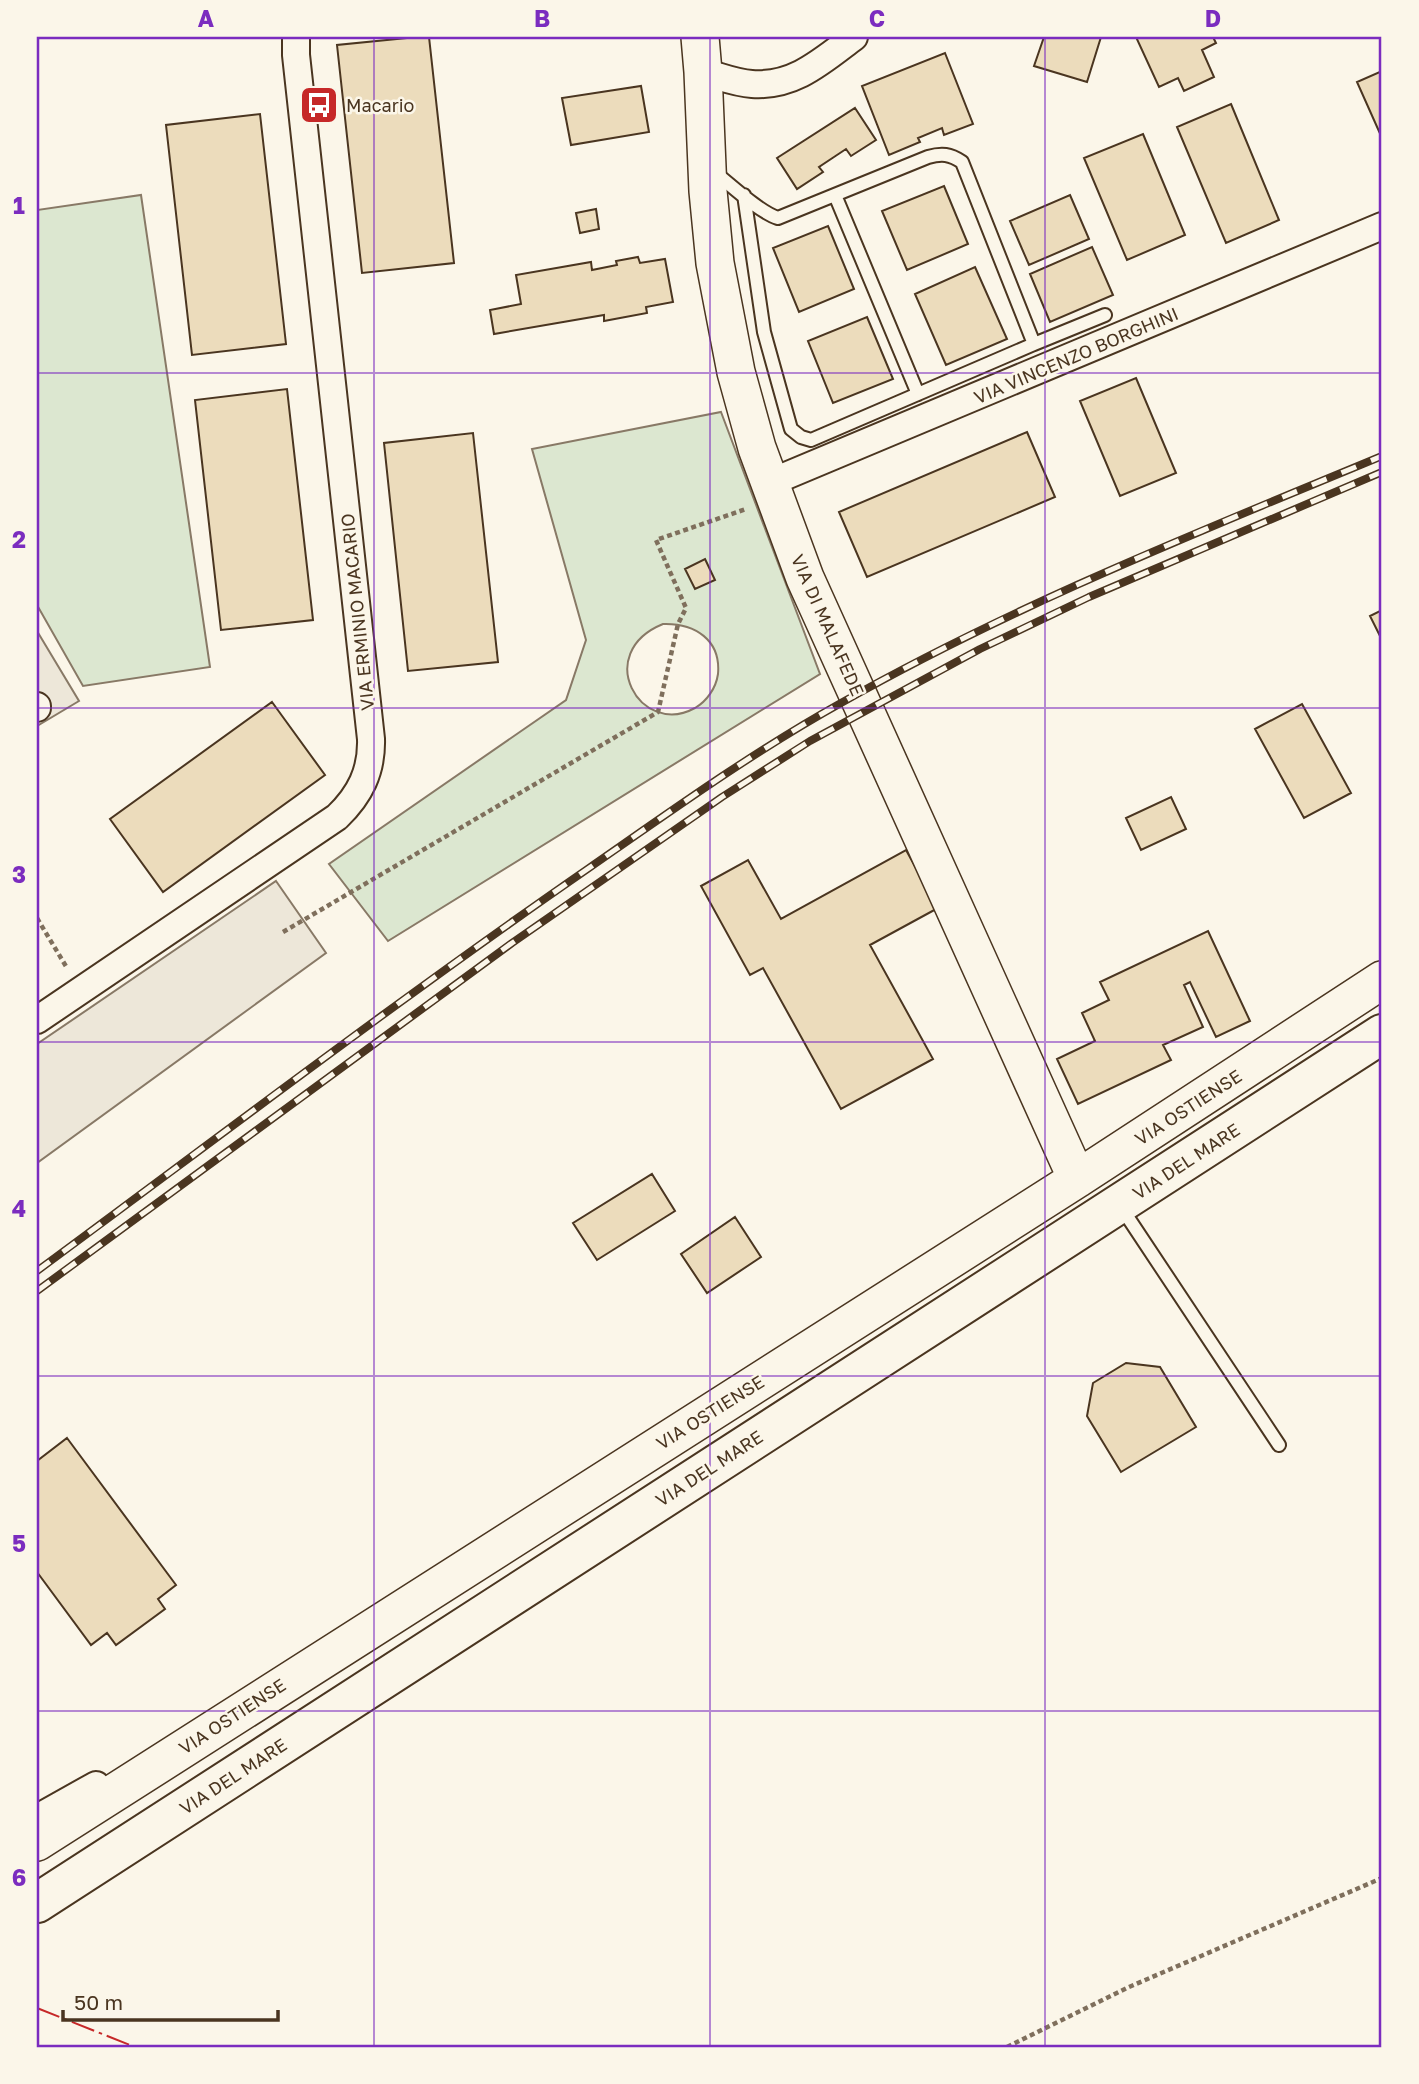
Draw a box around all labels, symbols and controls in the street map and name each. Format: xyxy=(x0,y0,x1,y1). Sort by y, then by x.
text: A xyxy=(198,4,215,32)
text: B xyxy=(534,4,550,32)
text: C xyxy=(869,4,885,32)
text: D xyxy=(1205,4,1221,32)
bus stop icon: Macario xyxy=(298,84,340,126)
place label: Macario xyxy=(346,94,414,116)
text: 1 xyxy=(13,191,25,219)
street label: VIA VINCENZO BORGHINI xyxy=(970,302,1182,408)
street label: VIA ERMINIO MACARIO xyxy=(336,512,378,712)
text: 2 xyxy=(12,525,26,553)
street label: VIA DI MALAFEDE xyxy=(787,551,869,699)
text: 3 xyxy=(12,860,26,888)
street label: VIA OSTIENSE xyxy=(1130,1064,1246,1150)
street label: VIA DEL MARE xyxy=(1128,1118,1244,1204)
text: 4 xyxy=(12,1194,26,1222)
street label: VIA OSTIENSE xyxy=(652,1370,768,1454)
street label: VIA DEL MARE xyxy=(651,1425,767,1511)
text: 5 xyxy=(12,1529,26,1557)
street label: VIA OSTIENSE xyxy=(174,1673,290,1759)
street label: VIA DEL MARE xyxy=(175,1733,291,1819)
text: 6 xyxy=(12,1863,26,1891)
scale bar xyxy=(63,1979,278,2023)
text: 50 m xyxy=(74,1989,123,2015)

